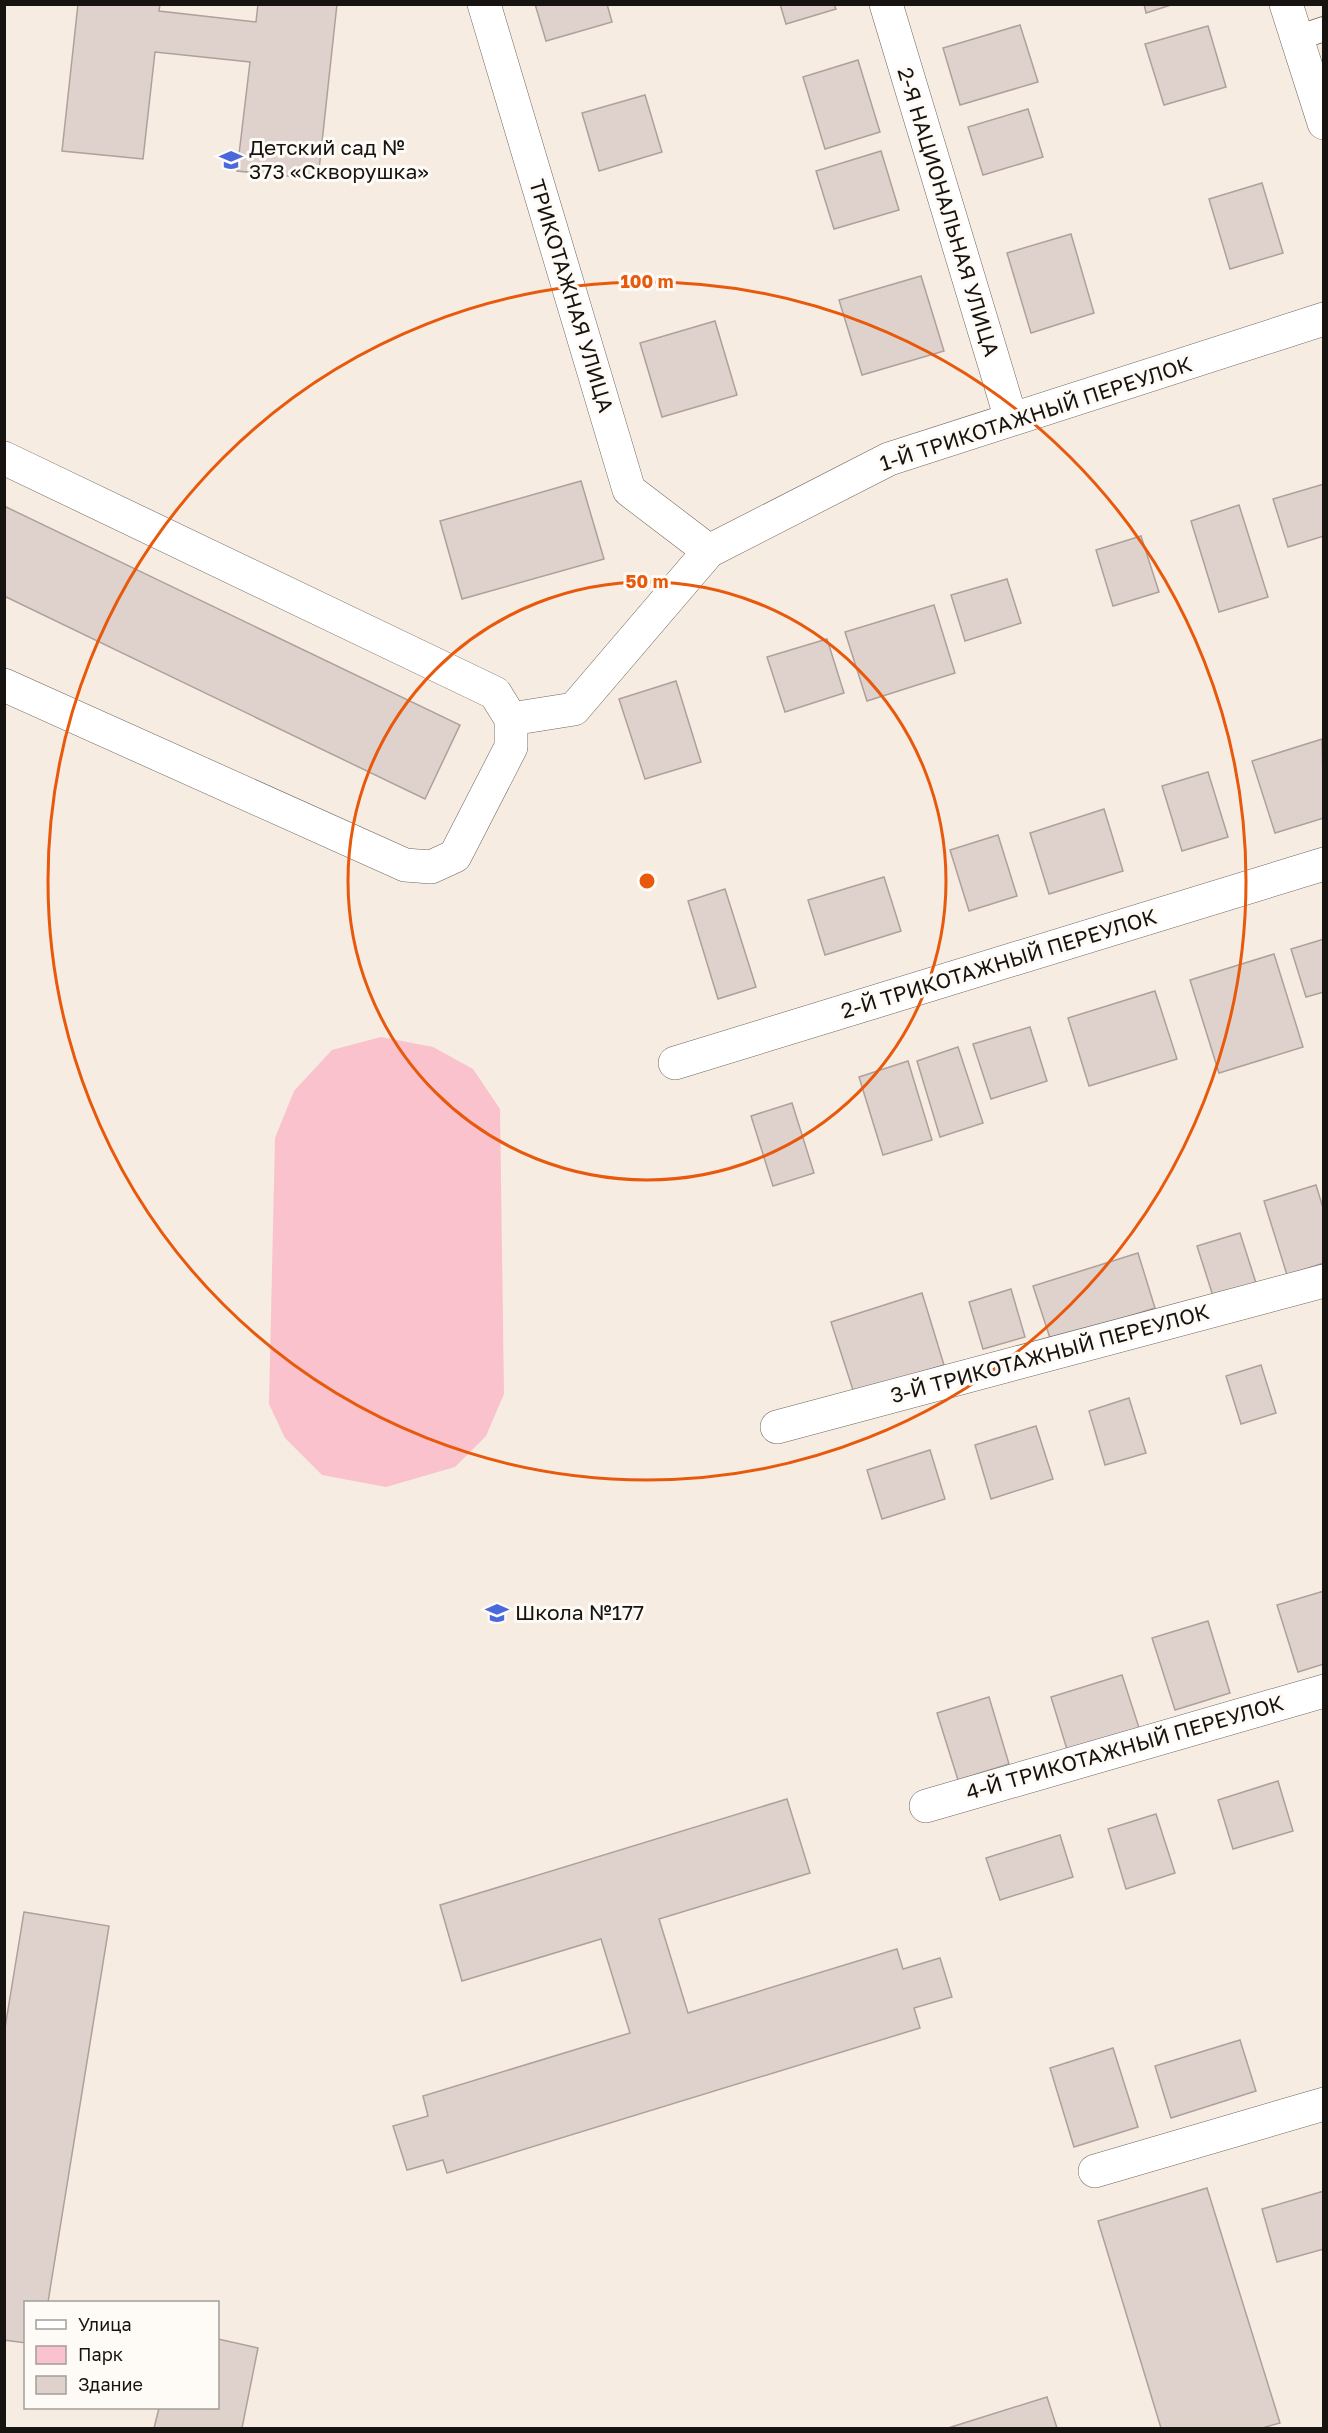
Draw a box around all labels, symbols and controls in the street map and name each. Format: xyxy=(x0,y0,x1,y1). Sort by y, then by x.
street label: 2-Я НАЦИОНАЛЬНАЯ УЛИЦА xyxy=(893,64,1005,359)
place label: Детский сад № 373 «Скворушка» xyxy=(249,134,429,184)
school or university icon: Детский сад № 373 «Скворушка» xyxy=(218,147,244,173)
street label: ТРИКОТАЖНАЯ УЛИЦА xyxy=(524,176,620,415)
text: 100 m xyxy=(621,270,673,292)
street label: 1-Й ТРИКОТАЖНЫЙ ПЕРЕУЛОК xyxy=(876,350,1195,476)
text: 50 m xyxy=(626,570,668,592)
centre of rings xyxy=(637,871,657,891)
street label: 2-Й ТРИКОТАЖНЫЙ ПЕРЕУЛОК xyxy=(838,902,1160,1024)
street label: 3-Й ТРИКОТАЖНЫЙ ПЕРЕУЛОК xyxy=(888,1298,1212,1408)
place label: Школа №177 xyxy=(515,1599,644,1625)
school or university icon: Школа №177 xyxy=(484,1600,510,1626)
street label: 4-Й ТРИКОТАЖНЫЙ ПЕРЕУЛОК xyxy=(963,1689,1287,1805)
legend xyxy=(24,2301,219,2409)
text: Улица xyxy=(78,2313,132,2335)
text: Парк xyxy=(78,2343,123,2365)
text: Здание xyxy=(78,2373,143,2395)

